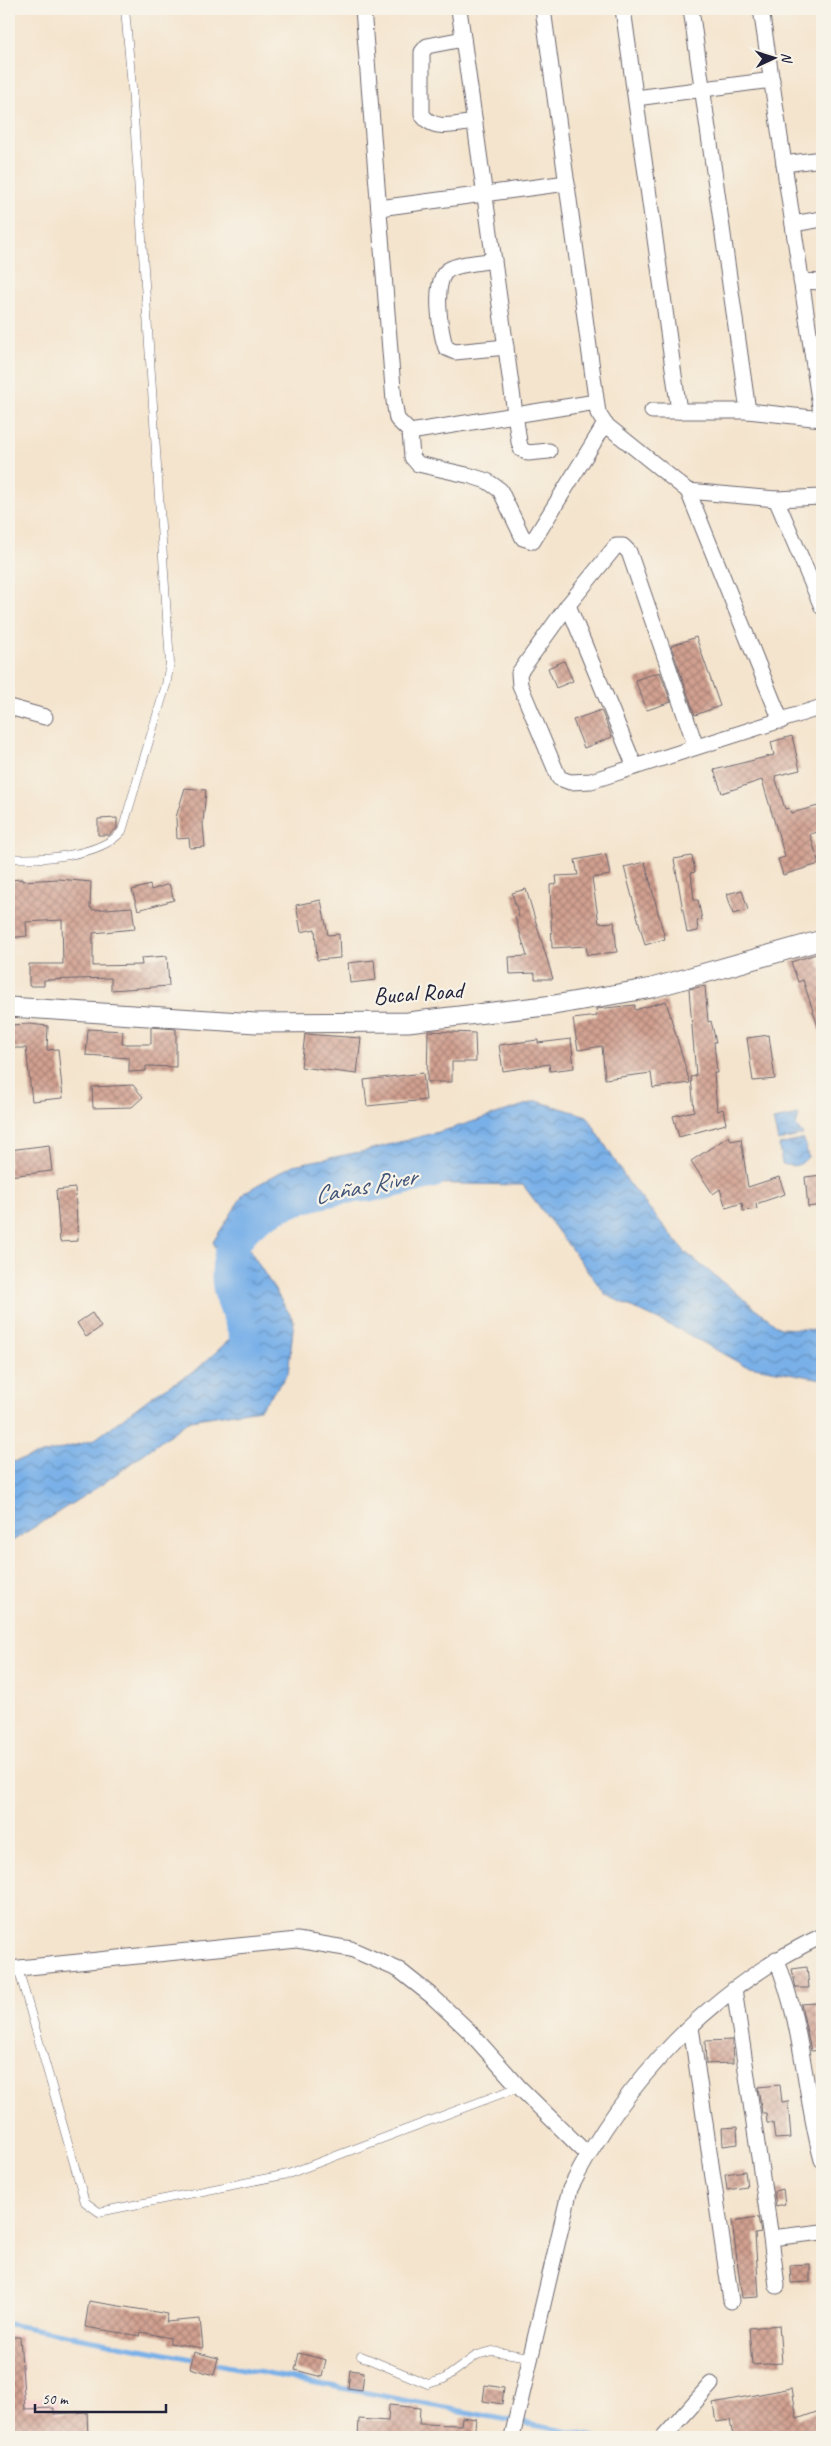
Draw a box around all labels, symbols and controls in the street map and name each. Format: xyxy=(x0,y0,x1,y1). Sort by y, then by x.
north arrow xyxy=(748,32,798,82)
text: N xyxy=(778,52,795,64)
street label: Bucal Road xyxy=(372,975,467,1011)
water label: Cañas River xyxy=(311,1160,423,1212)
scale bar xyxy=(35,2381,166,2413)
text: 50 m xyxy=(42,2390,69,2409)

